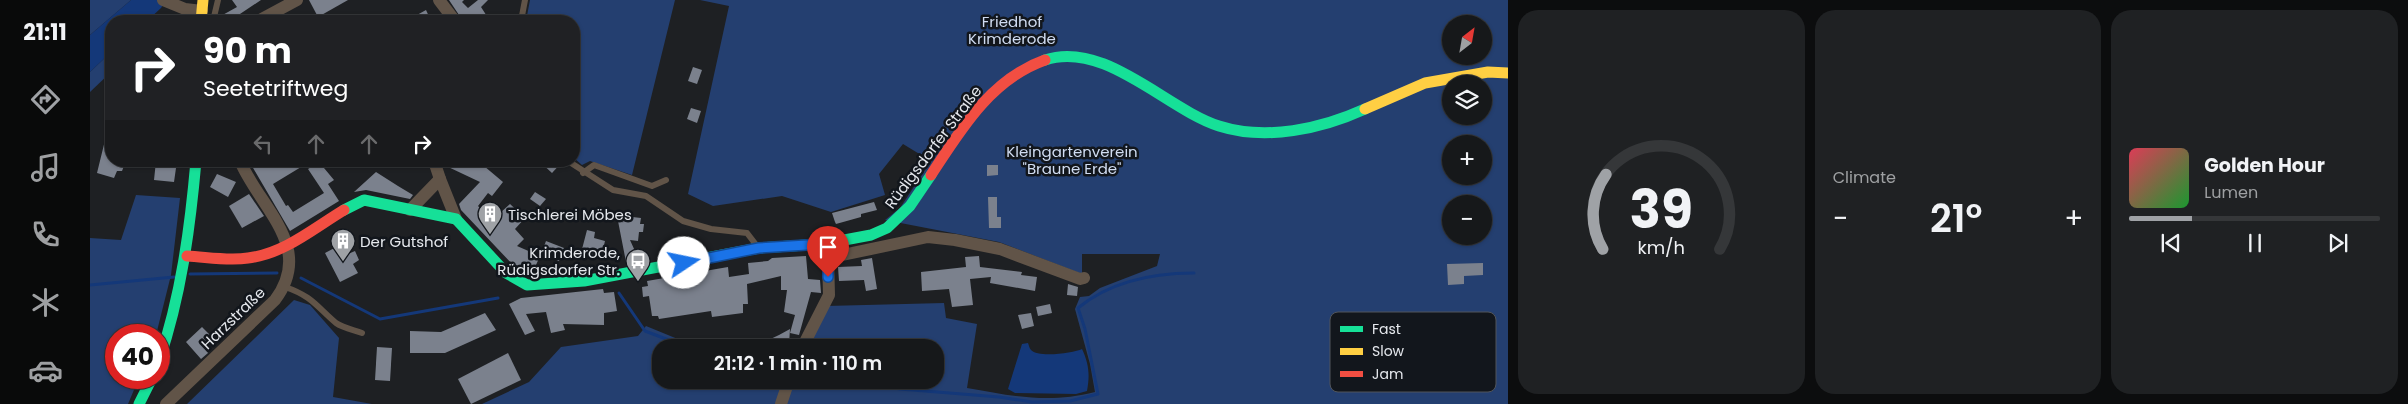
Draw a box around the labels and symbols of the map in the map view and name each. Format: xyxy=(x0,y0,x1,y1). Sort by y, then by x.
park label: Friedhof Krimderode xyxy=(968,11,1056,49)
north arrow xyxy=(1442,15,1492,65)
street label: Rüdigsdorfer Straße xyxy=(880,81,986,213)
park label: Kleingartenverein "Braune Erde" xyxy=(1006,141,1138,179)
building icon: Tischlerei Möbes xyxy=(477,201,503,235)
place label: Tischlerei Möbes xyxy=(508,204,632,225)
pin xyxy=(807,226,849,277)
building icon: Der Gutshof xyxy=(330,228,356,262)
place label: Der Gutshof xyxy=(360,231,448,252)
position arrow xyxy=(657,236,709,288)
place label: Krimderode, Rüdigsdorfer Str. xyxy=(497,242,620,280)
bus stop icon: Krimderode, Rüdigsdorfer Str. xyxy=(625,248,651,282)
street label: Harzstraße xyxy=(196,282,270,354)
legend xyxy=(1330,312,1496,392)
text: Fast xyxy=(1372,319,1401,339)
speed limit sign: 40 xyxy=(105,324,170,389)
text: Slow xyxy=(1372,341,1405,361)
text: Jam xyxy=(1372,364,1403,384)

